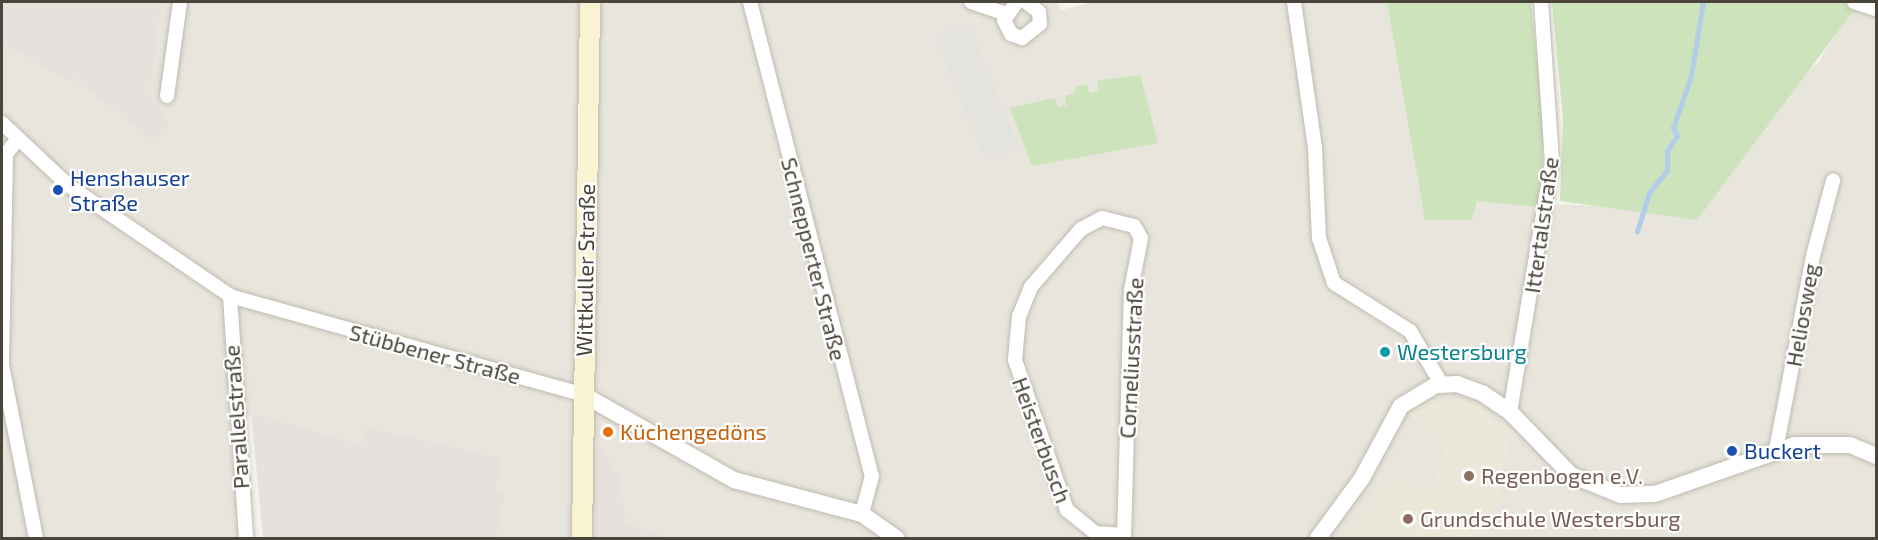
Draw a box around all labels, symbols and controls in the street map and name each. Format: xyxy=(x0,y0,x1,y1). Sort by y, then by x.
street label: Schnepperter Straße xyxy=(776,155,852,363)
street label: Ittertalstraße xyxy=(1518,155,1564,295)
place label: Henshauser Straße xyxy=(70,164,190,216)
marker: Henshauser Straße xyxy=(51,183,65,197)
street label: Wittkuller Straße xyxy=(570,183,600,357)
street label: Heliosweg xyxy=(1780,261,1824,369)
street label: Corneliusstraße xyxy=(1114,277,1148,439)
street label: Stübbener Straße xyxy=(346,318,524,390)
place label: Westersburg xyxy=(1397,339,1527,365)
street label: Parallelstraße xyxy=(218,344,254,490)
marker: Westersburg xyxy=(1378,345,1392,359)
street label: Heisterbusch xyxy=(1007,373,1077,507)
place label: Küchengedöns xyxy=(620,419,767,445)
marker: Küchengedöns xyxy=(601,425,615,439)
place label: Buckert xyxy=(1744,438,1821,464)
marker: Buckert xyxy=(1725,444,1739,458)
place label: Regenbogen e.V. xyxy=(1481,463,1643,489)
marker: Regenbogen e.V. xyxy=(1462,469,1476,483)
place label: Grundschule Westersburg xyxy=(1420,506,1681,532)
marker: Grundschule Westersburg xyxy=(1401,512,1415,526)

